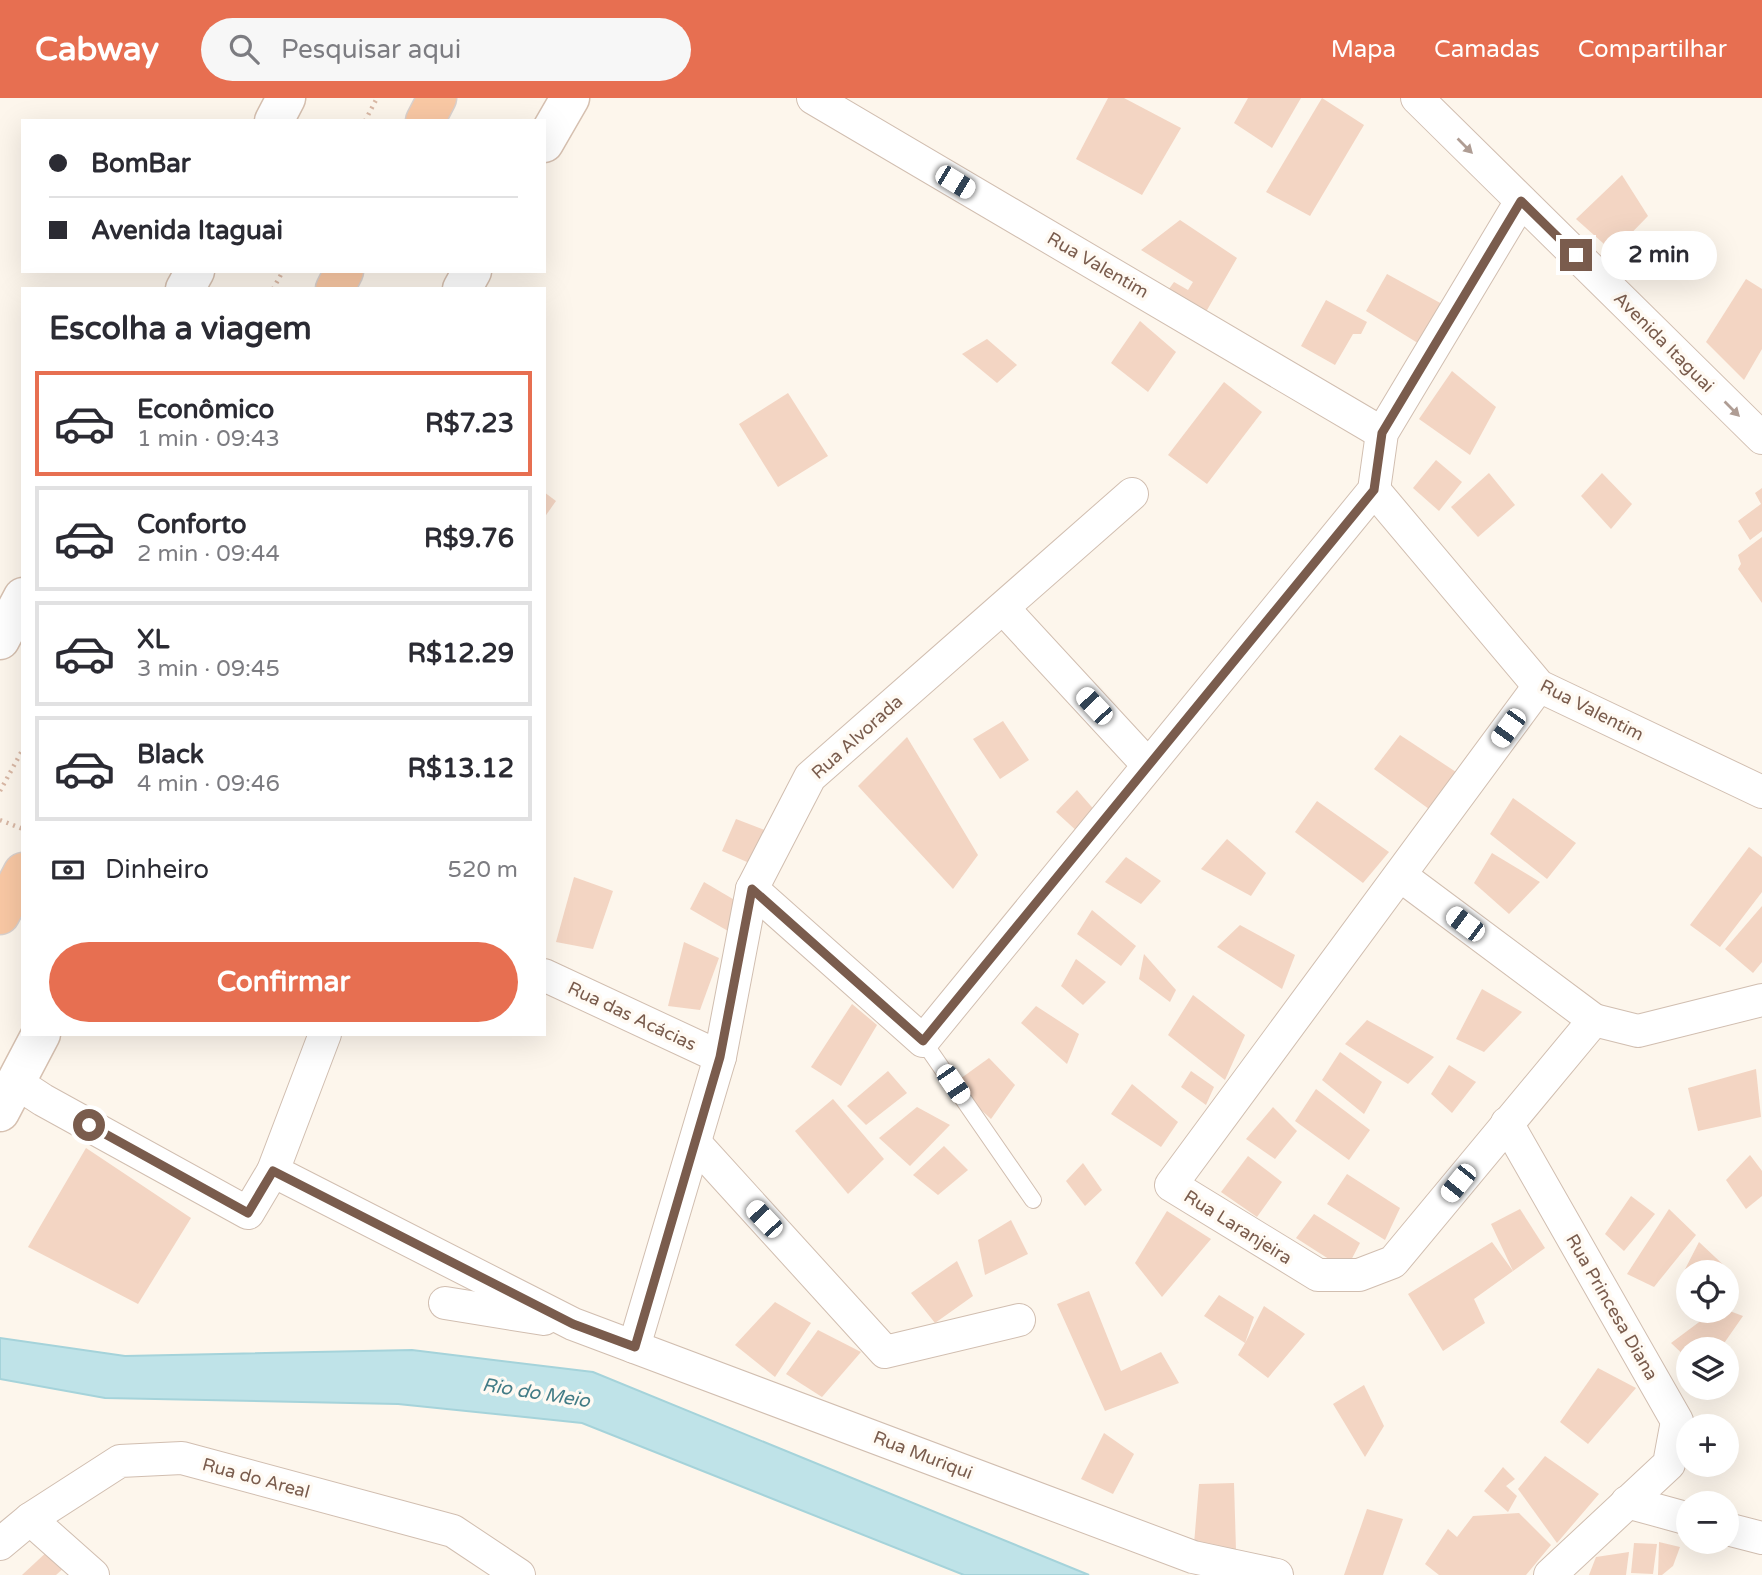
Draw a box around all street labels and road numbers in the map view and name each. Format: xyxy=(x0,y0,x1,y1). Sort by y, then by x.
street label: Rua Valentim xyxy=(1043,227,1153,303)
street label: Avenida Itaguai xyxy=(1609,287,1719,397)
street label: Rua Valentim xyxy=(1536,674,1648,746)
street label: Rua Alvorada xyxy=(807,690,907,784)
street label: Rua das Acácias xyxy=(564,977,700,1055)
street label: Rua Laranjeira xyxy=(1180,1185,1296,1269)
street label: Rua Princesa Diana xyxy=(1561,1230,1663,1384)
street label: Rua Muriqui xyxy=(870,1426,976,1484)
street label: Rua do Areal xyxy=(200,1453,312,1503)

